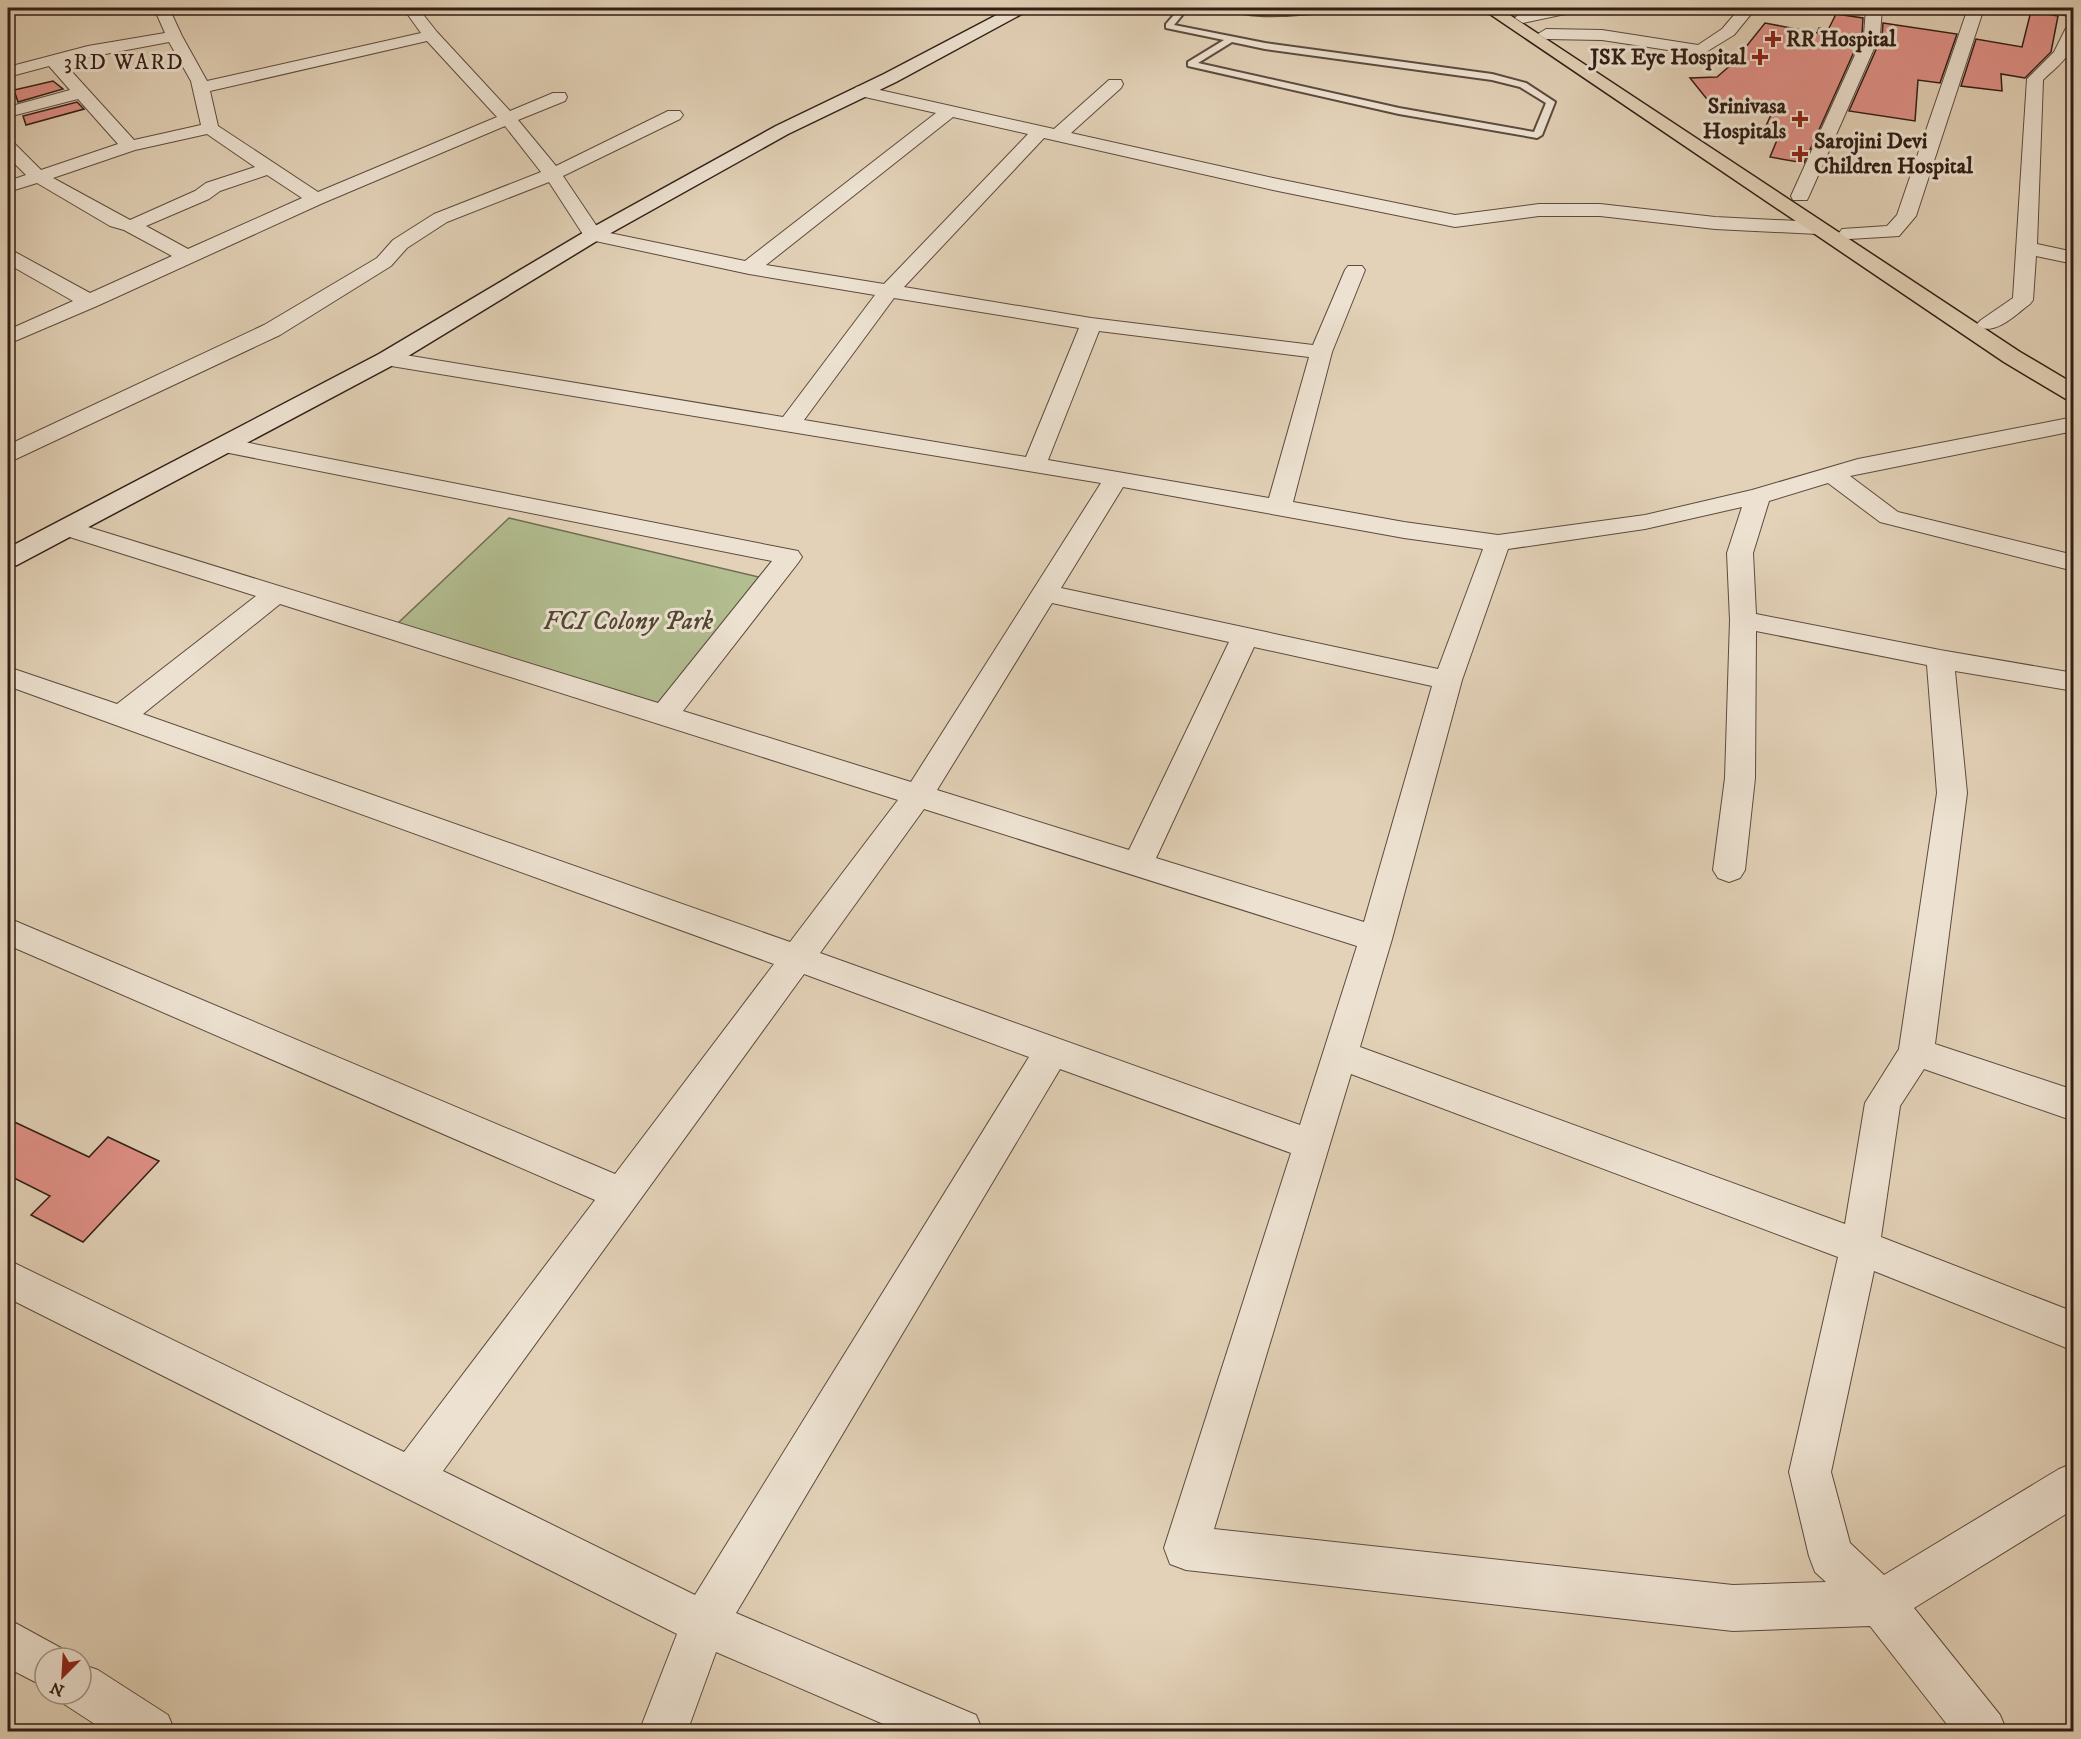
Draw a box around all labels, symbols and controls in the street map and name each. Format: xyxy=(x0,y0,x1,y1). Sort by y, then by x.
place label: RR Hospital xyxy=(1786,26,1896,53)
marker: RR Hospital xyxy=(1764,30,1782,48)
place label: JSK Eye Hospital xyxy=(1587,44,1746,71)
marker: JSK Eye Hospital xyxy=(1751,48,1769,66)
district label: 3RD WARD xyxy=(64,49,184,76)
place label: Srinivasa Hospitals xyxy=(1703,93,1787,145)
marker: Srinivasa Hospitals xyxy=(1791,110,1809,128)
place label: Sarojini Devi Children Hospital xyxy=(1814,128,1973,180)
marker: Sarojini Devi Children Hospital xyxy=(1791,145,1809,163)
park label: FCI Colony Park xyxy=(543,605,713,638)
north arrow xyxy=(33,1646,93,1706)
text: N xyxy=(47,1677,67,1701)

